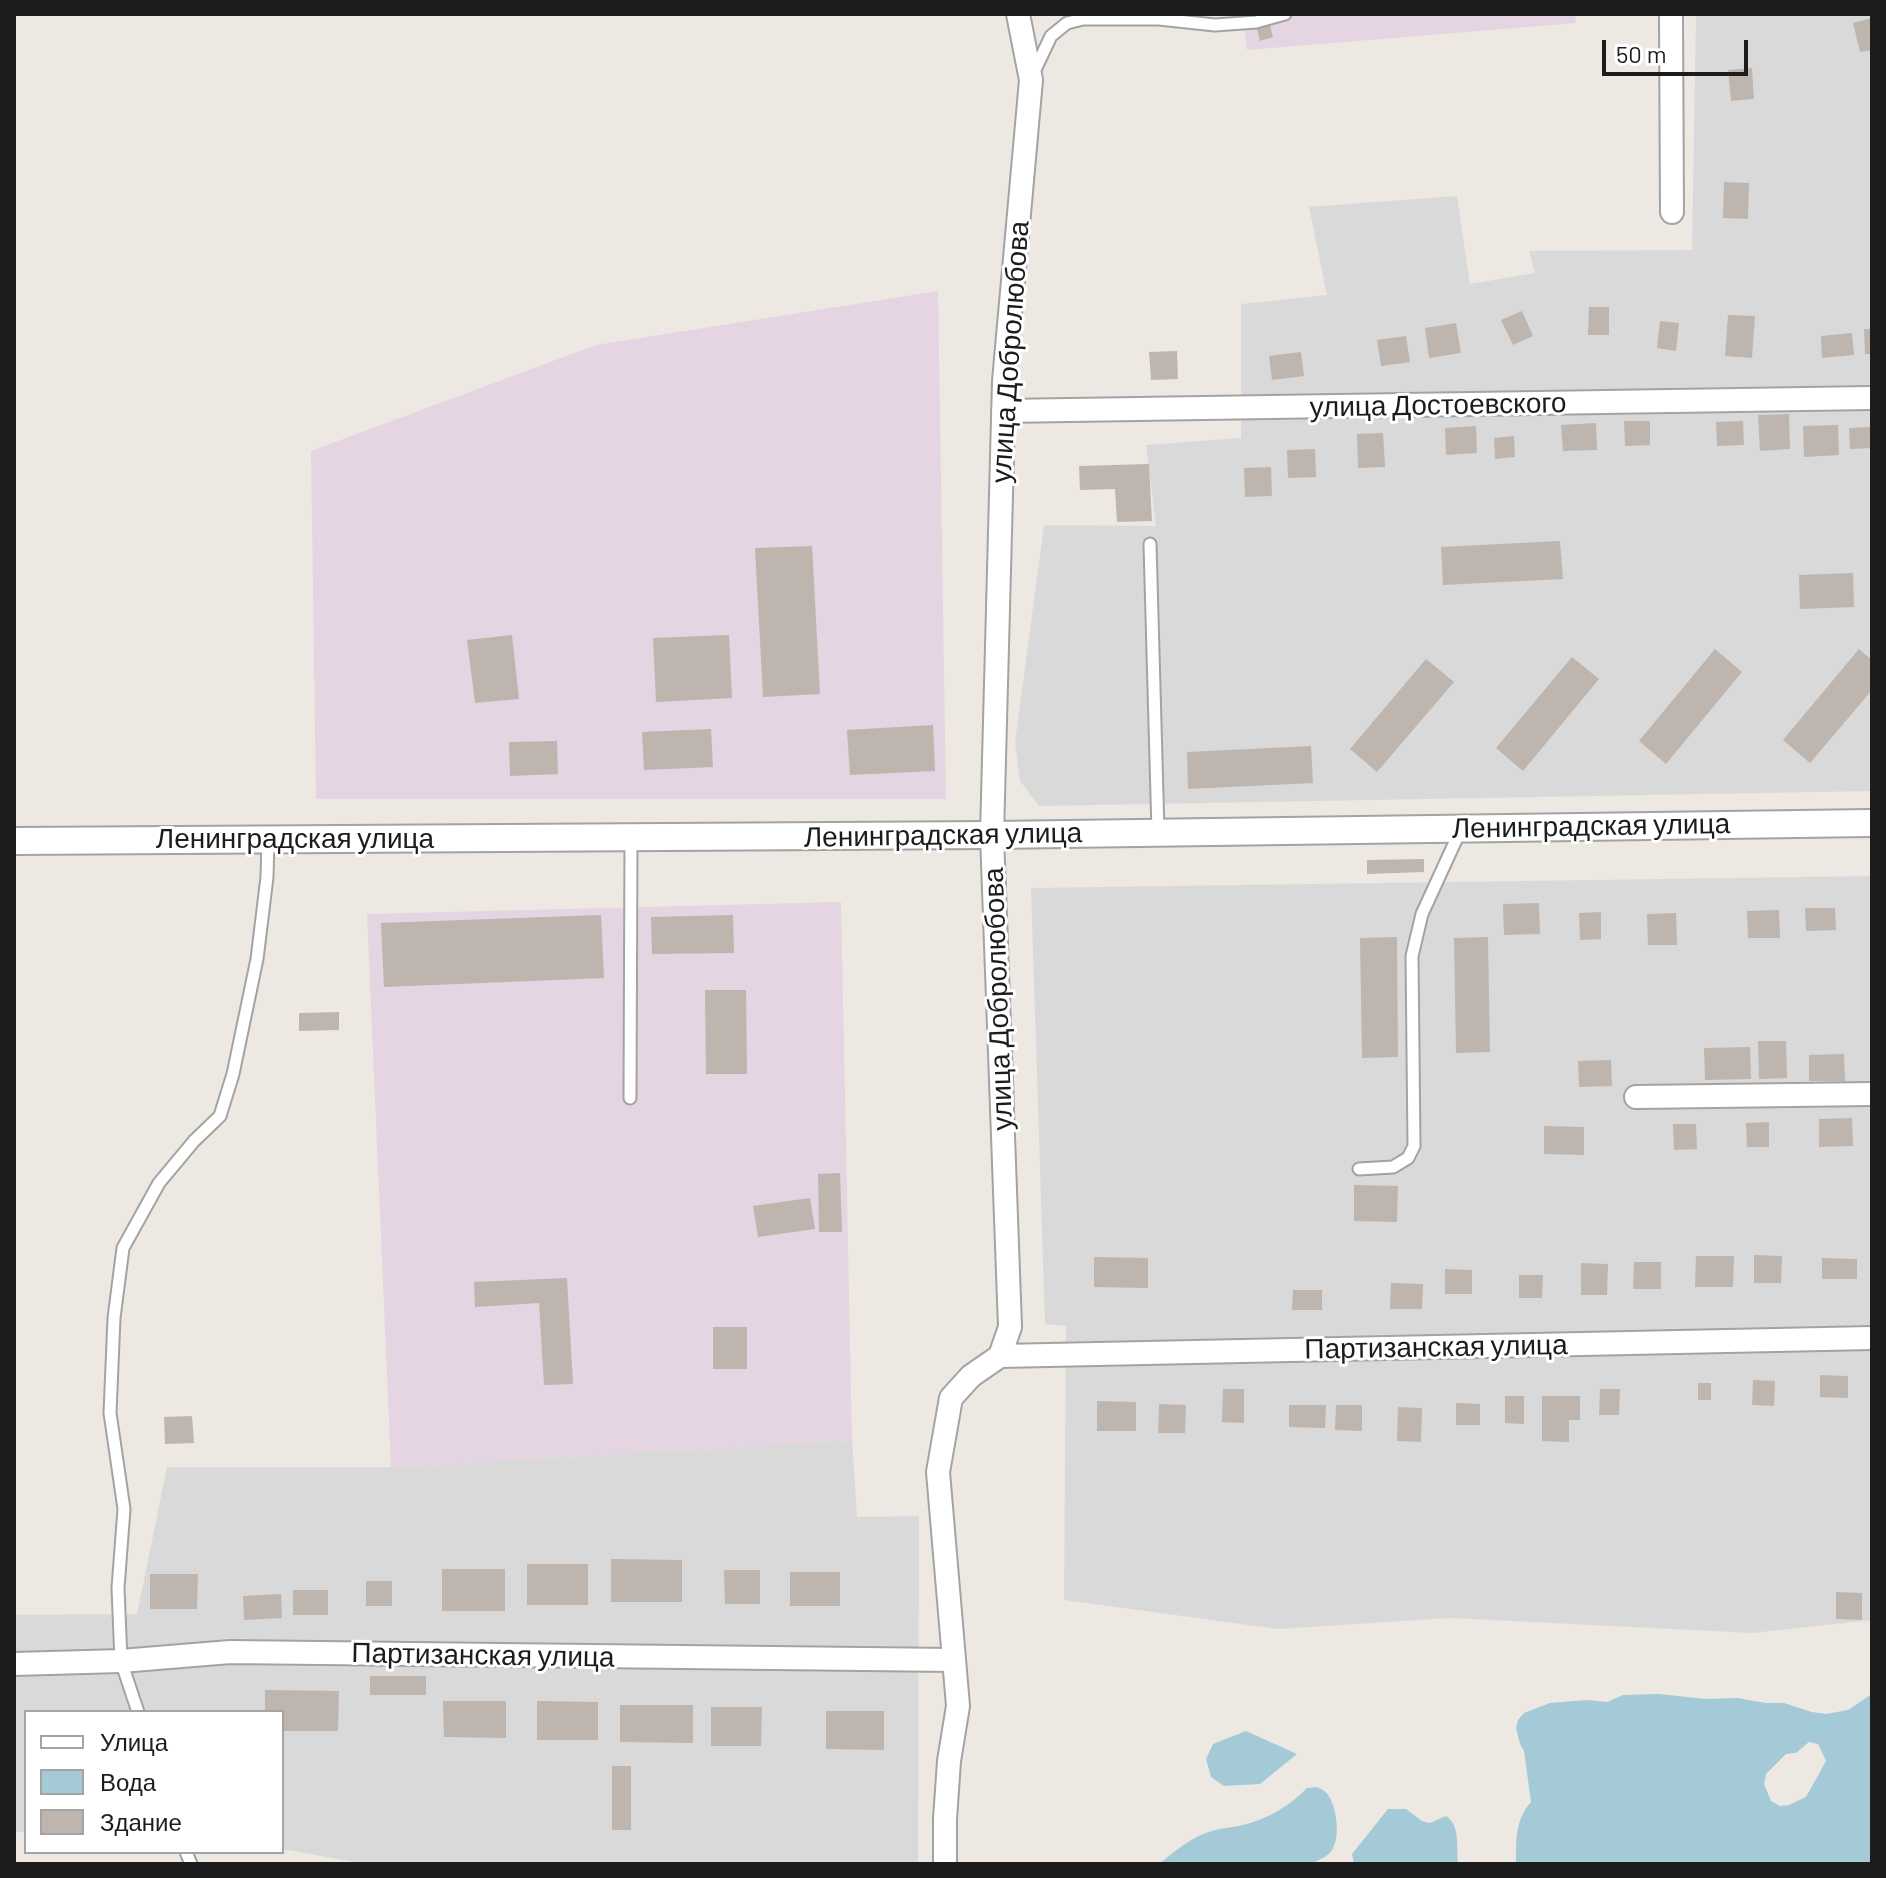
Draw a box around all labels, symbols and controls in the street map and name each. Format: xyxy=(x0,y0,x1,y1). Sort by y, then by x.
scale bar xyxy=(1606,24,1752,74)
text: 50 m xyxy=(1616,39,1667,68)
street label: улица Добролюбова xyxy=(984,220,1036,484)
street label: улица Достоевского xyxy=(1309,386,1567,424)
street label: Ленинградская улица xyxy=(1452,807,1730,845)
street label: Ленинградская улица xyxy=(804,816,1082,854)
street label: Ленинградская улица xyxy=(156,822,434,856)
street label: улица Добролюбова xyxy=(977,867,1019,1131)
street label: Партизанская улица xyxy=(1304,1328,1568,1366)
street label: Партизанская улица xyxy=(351,1636,615,1674)
legend xyxy=(24,1710,284,1854)
text: Улица xyxy=(100,1727,168,1756)
text: Вода xyxy=(100,1767,156,1796)
text: Здание xyxy=(100,1807,182,1836)

